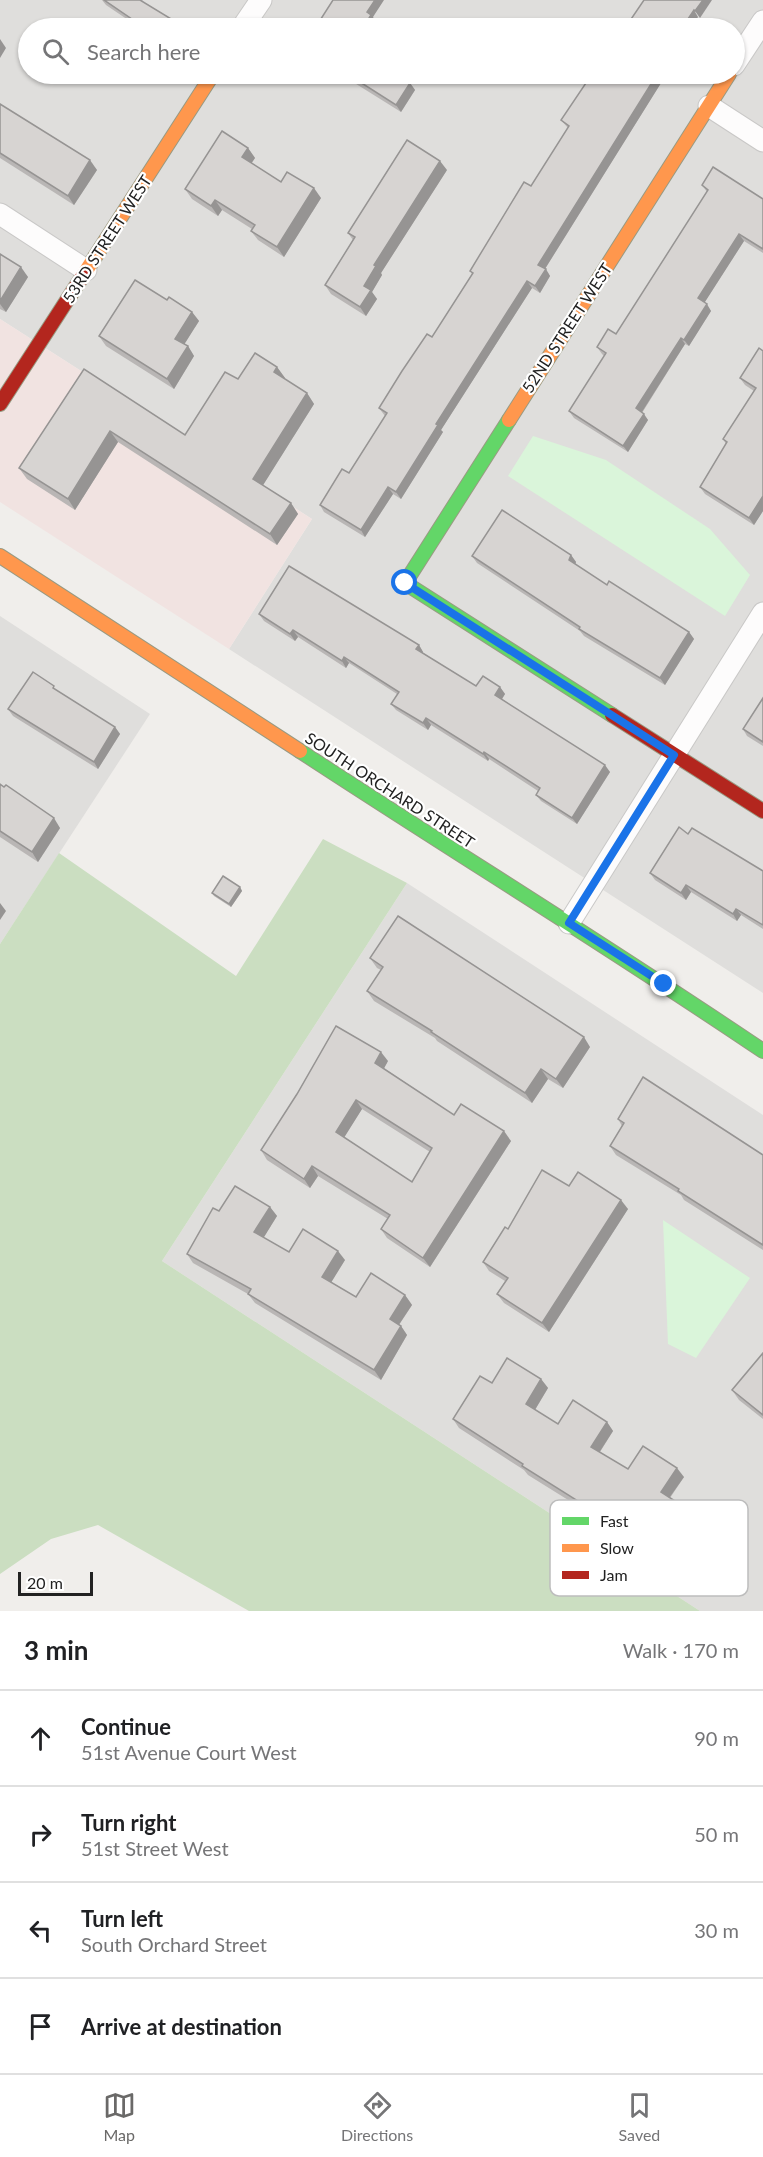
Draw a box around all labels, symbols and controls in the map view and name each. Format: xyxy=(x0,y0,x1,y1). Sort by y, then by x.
search box xyxy=(18,18,745,84)
icon: search xyxy=(39,35,72,68)
text: Search here xyxy=(87,38,200,65)
street label: 53RD STREET WEST xyxy=(58,171,155,306)
street label: 52ND STREET WEST xyxy=(518,259,616,396)
route start xyxy=(391,569,417,595)
street label: SOUTH ORCHARD STREET xyxy=(302,728,479,852)
route end xyxy=(650,970,676,996)
legend xyxy=(550,1500,748,1596)
text: Fast xyxy=(600,1511,629,1530)
text: Slow xyxy=(600,1538,634,1557)
text: Jam xyxy=(600,1565,628,1584)
scale bar xyxy=(18,1569,93,1596)
text: 20 m xyxy=(27,1573,63,1592)
text: 3 min xyxy=(24,1634,88,1666)
text: Walk · 170 m xyxy=(623,1638,739,1662)
text: Continue xyxy=(81,1713,171,1740)
icon: ahead xyxy=(24,1722,57,1755)
text: 90 m xyxy=(694,1726,739,1750)
text: 51st Avenue Court West xyxy=(81,1740,297,1764)
text: Turn right xyxy=(81,1809,176,1836)
icon: right xyxy=(24,1818,57,1851)
text: 50 m xyxy=(694,1822,739,1846)
text: 51st Street West xyxy=(81,1836,229,1860)
text: Turn left xyxy=(81,1905,163,1932)
icon: left xyxy=(24,1914,57,1947)
text: 30 m xyxy=(694,1918,739,1942)
text: South Orchard Street xyxy=(81,1932,267,1956)
icon: arrive xyxy=(24,2010,57,2043)
text: Arrive at destination xyxy=(81,2013,282,2040)
tab: Map xyxy=(103,2089,136,2144)
tab: Directions xyxy=(341,2089,413,2144)
tab: Saved xyxy=(619,2089,660,2144)

